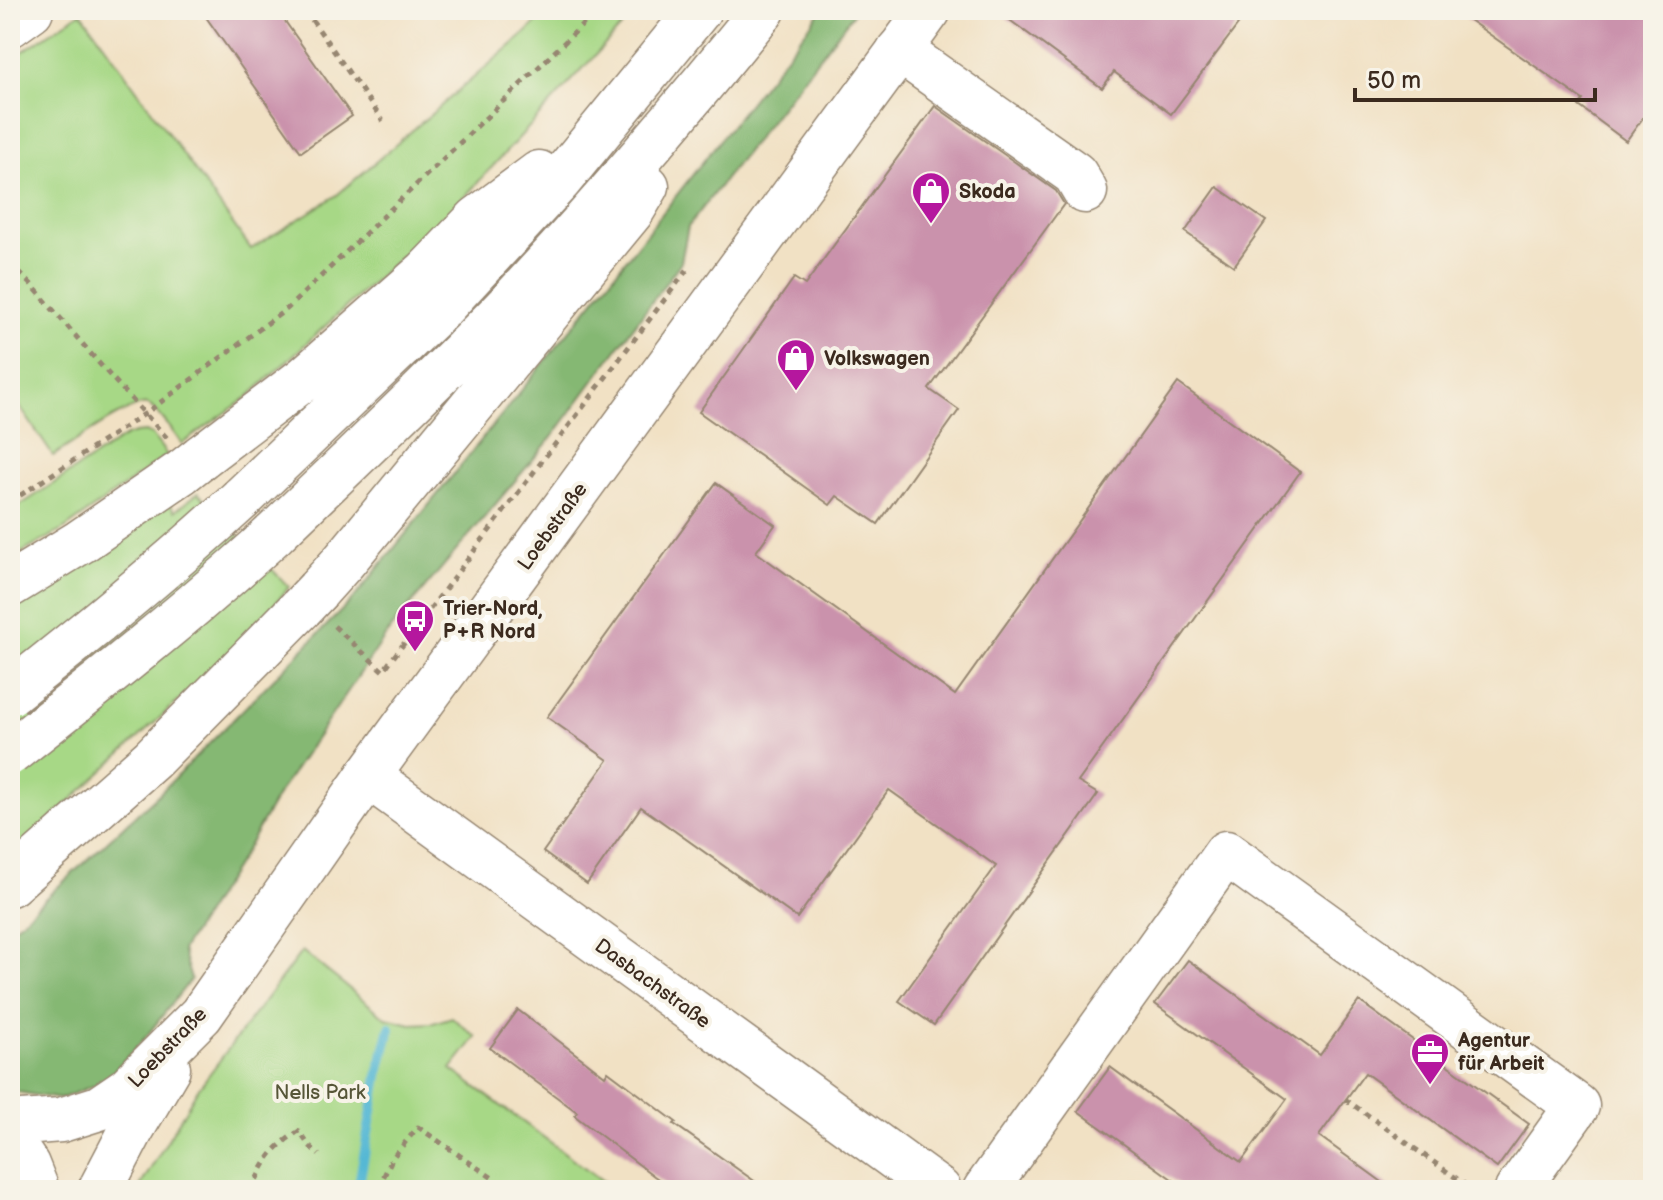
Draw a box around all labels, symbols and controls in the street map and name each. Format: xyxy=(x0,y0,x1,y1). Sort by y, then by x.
scale bar xyxy=(1355,52,1595,102)
text: 50 m xyxy=(1367,66,1421,95)
shop icon: Skoda xyxy=(910,170,952,225)
place label: Skoda xyxy=(959,180,1016,204)
shop icon: Volkswagen xyxy=(775,337,817,392)
place label: Volkswagen xyxy=(824,347,930,371)
street label: Loebstraße xyxy=(513,478,593,575)
place label: Trier-Nord, P+R Nord xyxy=(443,597,543,644)
bus stop icon: Trier-Nord, P+R Nord xyxy=(394,598,436,653)
street label: Dasbachstraße xyxy=(590,934,715,1034)
street label: Loebstraße xyxy=(123,1002,212,1093)
place label: Agentur für Arbeit xyxy=(1457,1029,1545,1076)
office icon: Agentur für Arbeit xyxy=(1409,1031,1451,1086)
park label: Nells Park xyxy=(274,1081,366,1105)

